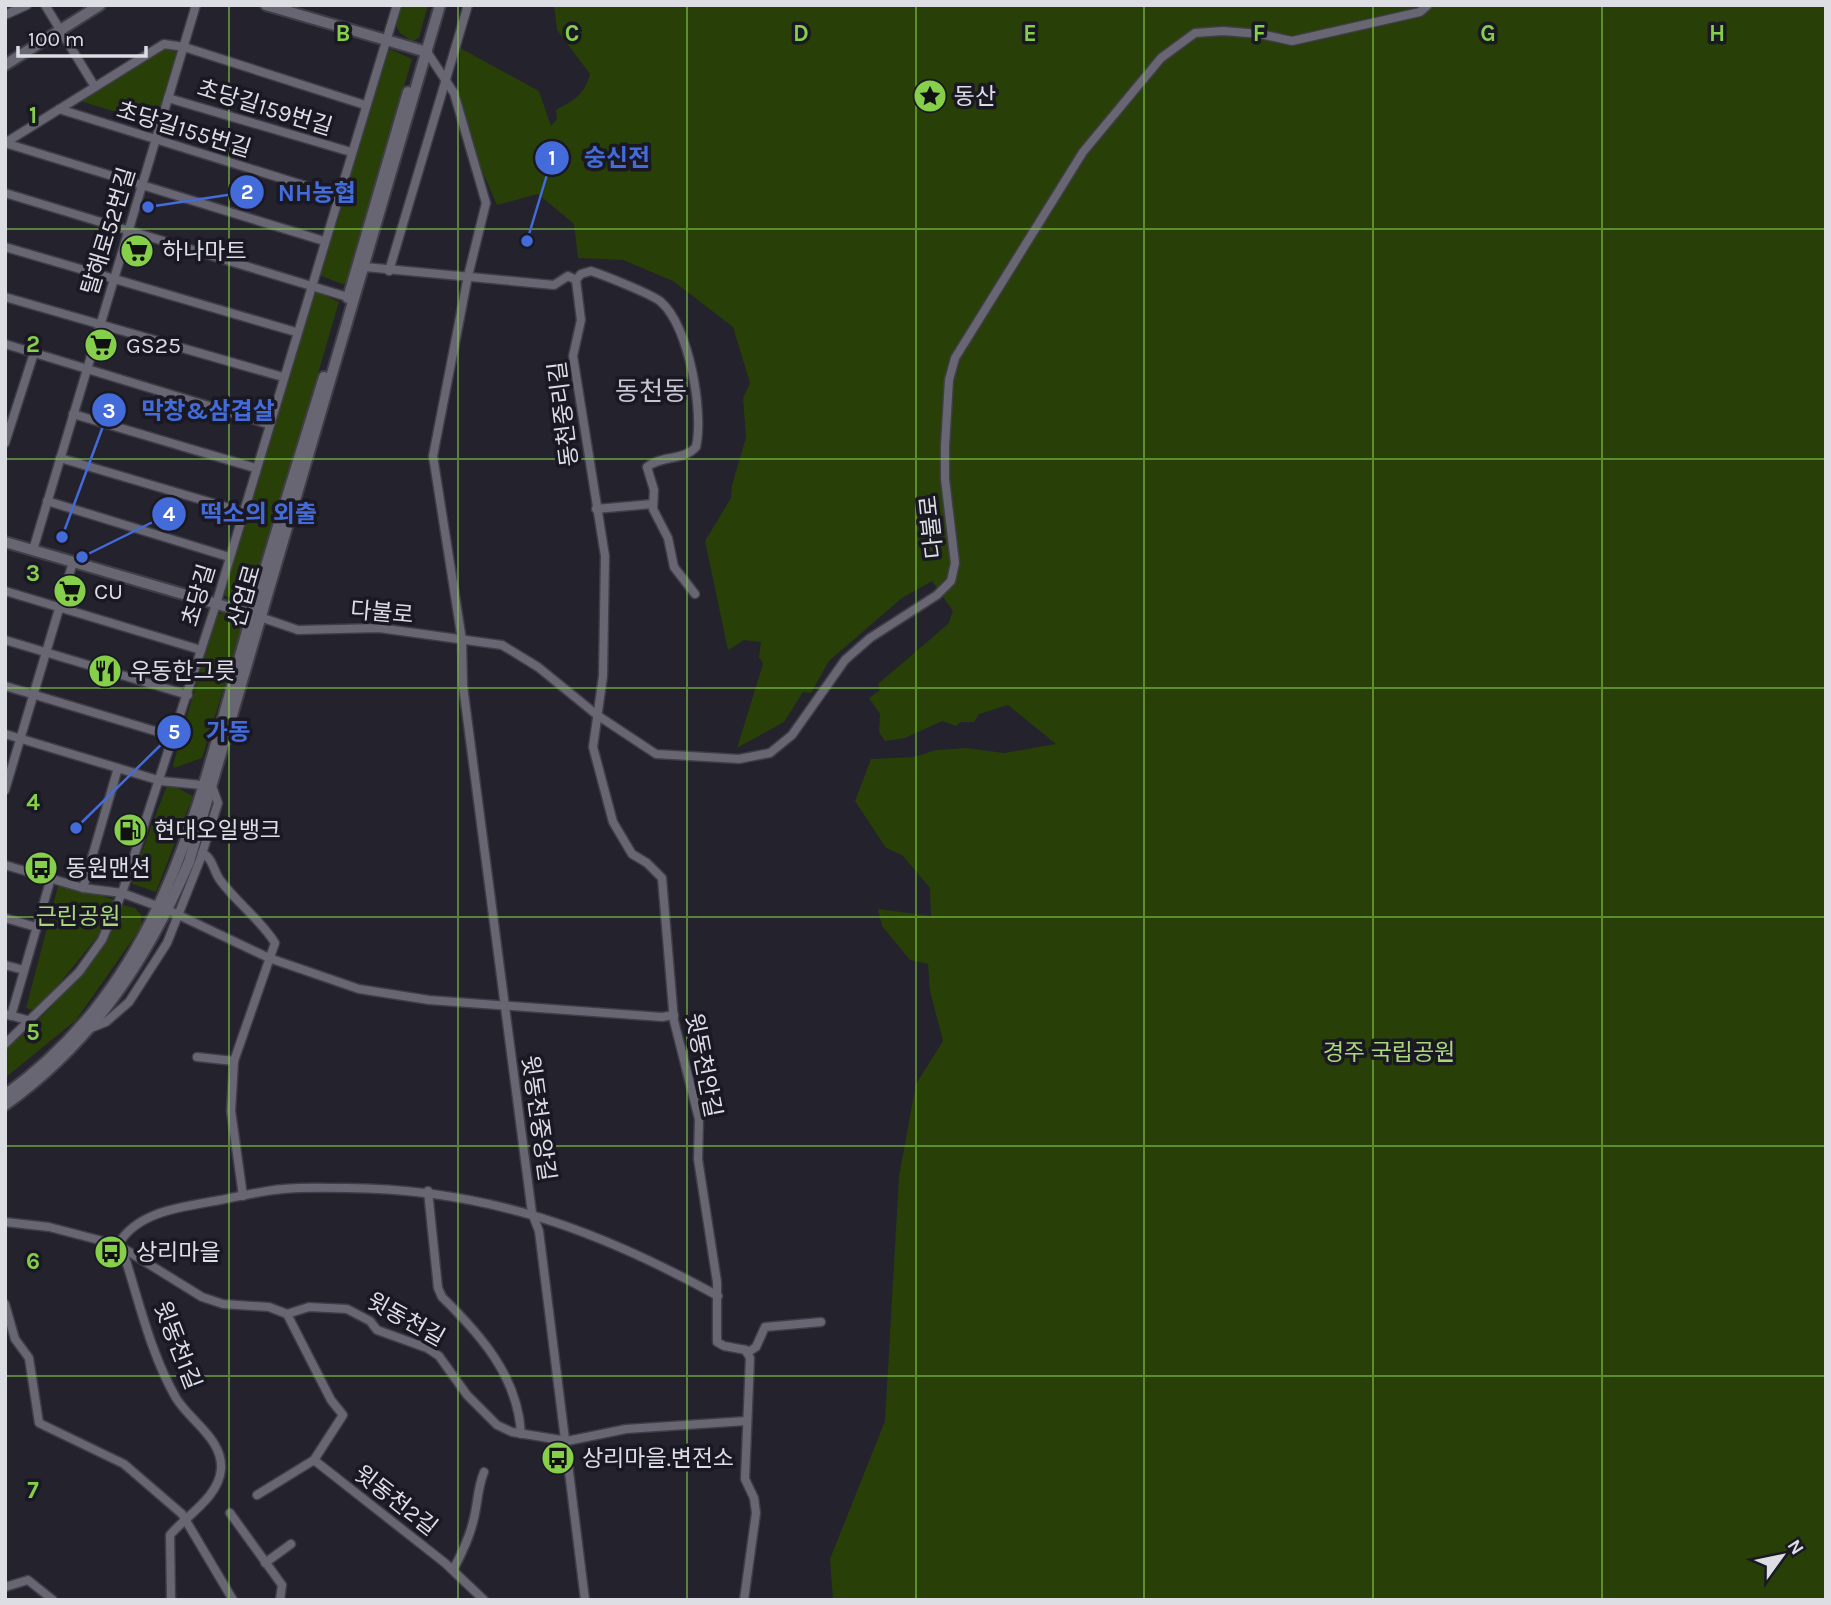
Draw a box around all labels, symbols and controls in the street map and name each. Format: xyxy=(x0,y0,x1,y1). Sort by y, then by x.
scale bar xyxy=(18,14,145,58)
text: B xyxy=(336,20,350,47)
text: C xyxy=(565,20,579,47)
text: D xyxy=(793,20,809,47)
text: E xyxy=(1023,20,1037,47)
text: F xyxy=(1253,20,1265,47)
text: G xyxy=(1480,20,1496,47)
text: H xyxy=(1709,20,1725,47)
text: 100 m xyxy=(28,27,85,51)
street label: 초당길159번길 xyxy=(194,74,336,141)
place icon: 동산 xyxy=(911,77,949,115)
place label: 동산 xyxy=(954,83,996,110)
street label: 초당길155번길 xyxy=(113,96,254,163)
text: 1 xyxy=(29,102,37,129)
callout: 숭신전 xyxy=(535,135,664,180)
text: 숭신전 xyxy=(584,144,650,172)
text: 1 xyxy=(548,146,556,170)
street label: 탈해로52번길 xyxy=(76,164,141,298)
callout: NH농협 xyxy=(229,170,370,215)
text: NH농협 xyxy=(278,179,356,207)
text: 2 xyxy=(241,180,253,204)
supermarket icon: 하나마트 xyxy=(118,232,156,270)
place label: 하나마트 xyxy=(162,238,247,265)
supermarket icon: GS25 xyxy=(82,326,120,364)
text: 2 xyxy=(26,331,40,358)
place label: GS25 xyxy=(126,332,181,359)
street label: 동천중리길 xyxy=(544,360,583,468)
district label: 동천동 xyxy=(615,376,687,407)
callout: 막창&삼겹살 xyxy=(92,388,288,433)
text: 막창&삼겹살 xyxy=(141,397,275,425)
text: 3 xyxy=(102,399,116,423)
callout: 떡소의 외출 xyxy=(152,491,331,536)
street label: 다불로 xyxy=(915,494,948,560)
text: 떡소의 외출 xyxy=(201,500,317,528)
text: 4 xyxy=(163,502,176,526)
text: 3 xyxy=(26,560,40,587)
street label: 초당길 xyxy=(176,561,221,629)
street label: 산업로 xyxy=(223,562,266,630)
supermarket icon: CU xyxy=(51,572,89,610)
place label: CU xyxy=(94,578,123,605)
street label: 다불로 xyxy=(349,596,415,629)
restaurant icon: 우동한그릇 xyxy=(86,652,124,690)
place label: 우동한그릇 xyxy=(130,658,236,685)
callout: 가동 xyxy=(157,709,264,754)
text: 가동 xyxy=(206,718,250,746)
text: 5 xyxy=(168,720,180,744)
text: 4 xyxy=(26,789,40,816)
fuel station icon: 현대오일뱅크 xyxy=(111,811,149,849)
place label: 현대오일뱅크 xyxy=(154,817,281,844)
bus stop icon: 동원맨션 xyxy=(22,849,60,887)
place label: 동원맨션 xyxy=(66,855,151,882)
park label: 근린공원 xyxy=(36,903,120,930)
street label: 윗동천안길 xyxy=(680,1011,727,1120)
text: 5 xyxy=(26,1019,40,1046)
park label: 경주 국립공원 xyxy=(1323,1039,1455,1066)
street label: 윗동천중앙길 xyxy=(516,1053,561,1183)
bus stop icon: 상리마을 xyxy=(92,1233,130,1271)
place label: 상리마을 xyxy=(136,1239,221,1266)
text: 6 xyxy=(26,1248,40,1275)
street label: 윗동천길 xyxy=(362,1287,449,1352)
street label: 윗동천1길 xyxy=(148,1297,207,1393)
bus stop icon: 상리마을.변전소 xyxy=(539,1439,577,1477)
place label: 상리마을.변전소 xyxy=(582,1445,734,1472)
street label: 윗동천2길 xyxy=(349,1460,443,1541)
text: 7 xyxy=(27,1477,39,1504)
north arrow xyxy=(1747,1521,1817,1591)
text: N xyxy=(1782,1536,1808,1559)

